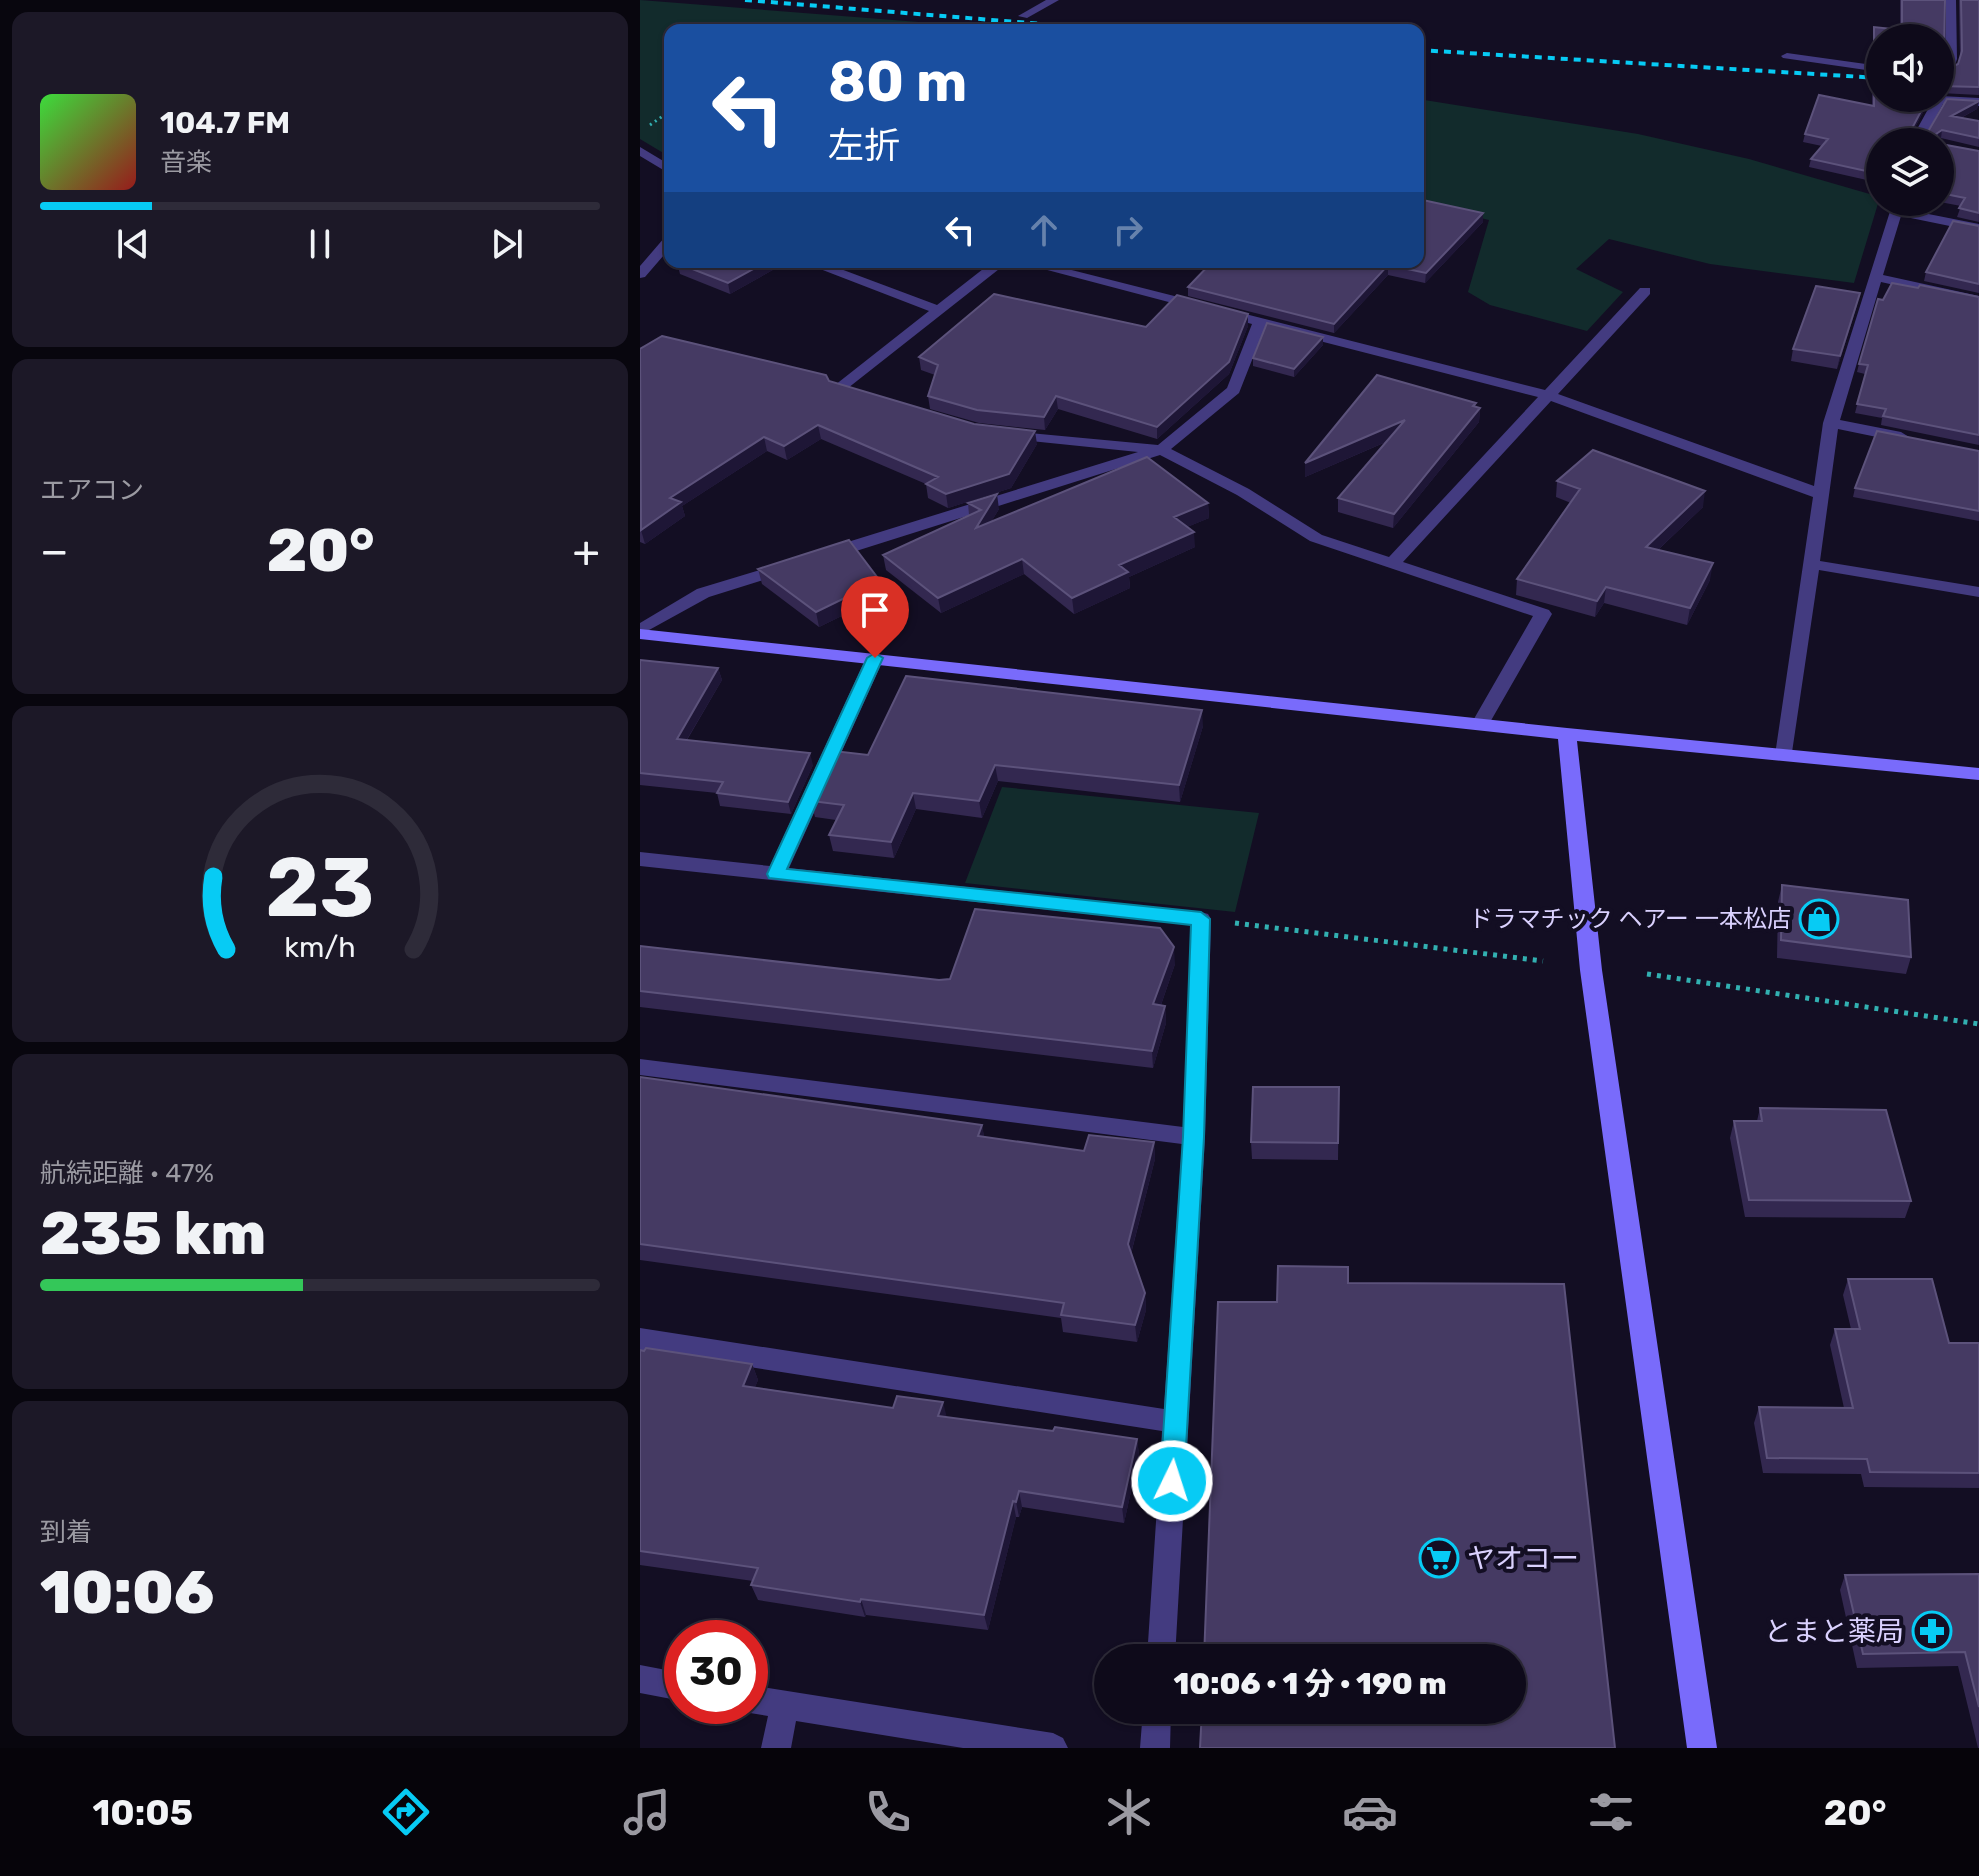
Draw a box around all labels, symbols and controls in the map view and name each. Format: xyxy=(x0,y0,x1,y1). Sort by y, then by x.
map controls xyxy=(1866,24,1954,216)
button: sound xyxy=(1866,24,1954,112)
text: 80 m xyxy=(828,49,967,115)
icon: left xyxy=(696,56,800,160)
text: 104.7 FM xyxy=(160,105,290,141)
text: 左折 xyxy=(828,124,900,167)
button: layers xyxy=(1866,128,1954,216)
text: 音楽 xyxy=(160,147,212,178)
icon: left xyxy=(938,208,982,252)
icon: ahead xyxy=(1022,208,1066,252)
icon: right xyxy=(1106,208,1150,252)
icon: previous xyxy=(111,222,155,266)
icon: pause xyxy=(298,222,342,266)
icon: next xyxy=(485,222,529,266)
text: エアコン xyxy=(40,475,144,506)
text: 20° xyxy=(267,515,374,586)
text: − xyxy=(40,525,69,577)
text: + xyxy=(573,525,600,577)
pin xyxy=(841,576,909,658)
icon: arrive xyxy=(853,588,897,632)
text: 23 xyxy=(266,838,374,937)
shop icon: ドラマチック ヘアー 一本松店 xyxy=(1798,898,1840,940)
place label: ドラマチック ヘアー 一本松店 xyxy=(1469,905,1791,933)
text: km/h xyxy=(284,930,356,964)
text: 航続距離 · 47% xyxy=(40,1158,214,1189)
text: 235 km xyxy=(40,1198,266,1269)
position arrow xyxy=(1130,1439,1214,1523)
text: 到着 xyxy=(40,1517,92,1548)
supermarket icon: ヤオコー xyxy=(1418,1537,1460,1579)
place label: ヤオコー xyxy=(1467,1542,1579,1575)
text: 10:06 xyxy=(40,1557,214,1628)
pharmacy icon: とまと薬局 xyxy=(1911,1610,1953,1652)
place label: とまと薬局 xyxy=(1764,1615,1904,1648)
speed limit sign: 30 xyxy=(664,1620,768,1724)
text: 10:06 · 1 分 · 190 m xyxy=(1173,1666,1447,1702)
icon: directions xyxy=(378,1784,434,1840)
icon: music xyxy=(619,1784,675,1840)
icon: phone xyxy=(860,1784,916,1840)
icon: climate xyxy=(1101,1784,1157,1840)
icon: car xyxy=(1342,1784,1398,1840)
icon: filters xyxy=(1583,1784,1639,1840)
text: 10:05 xyxy=(92,1791,193,1834)
text: 20° xyxy=(1824,1791,1886,1834)

